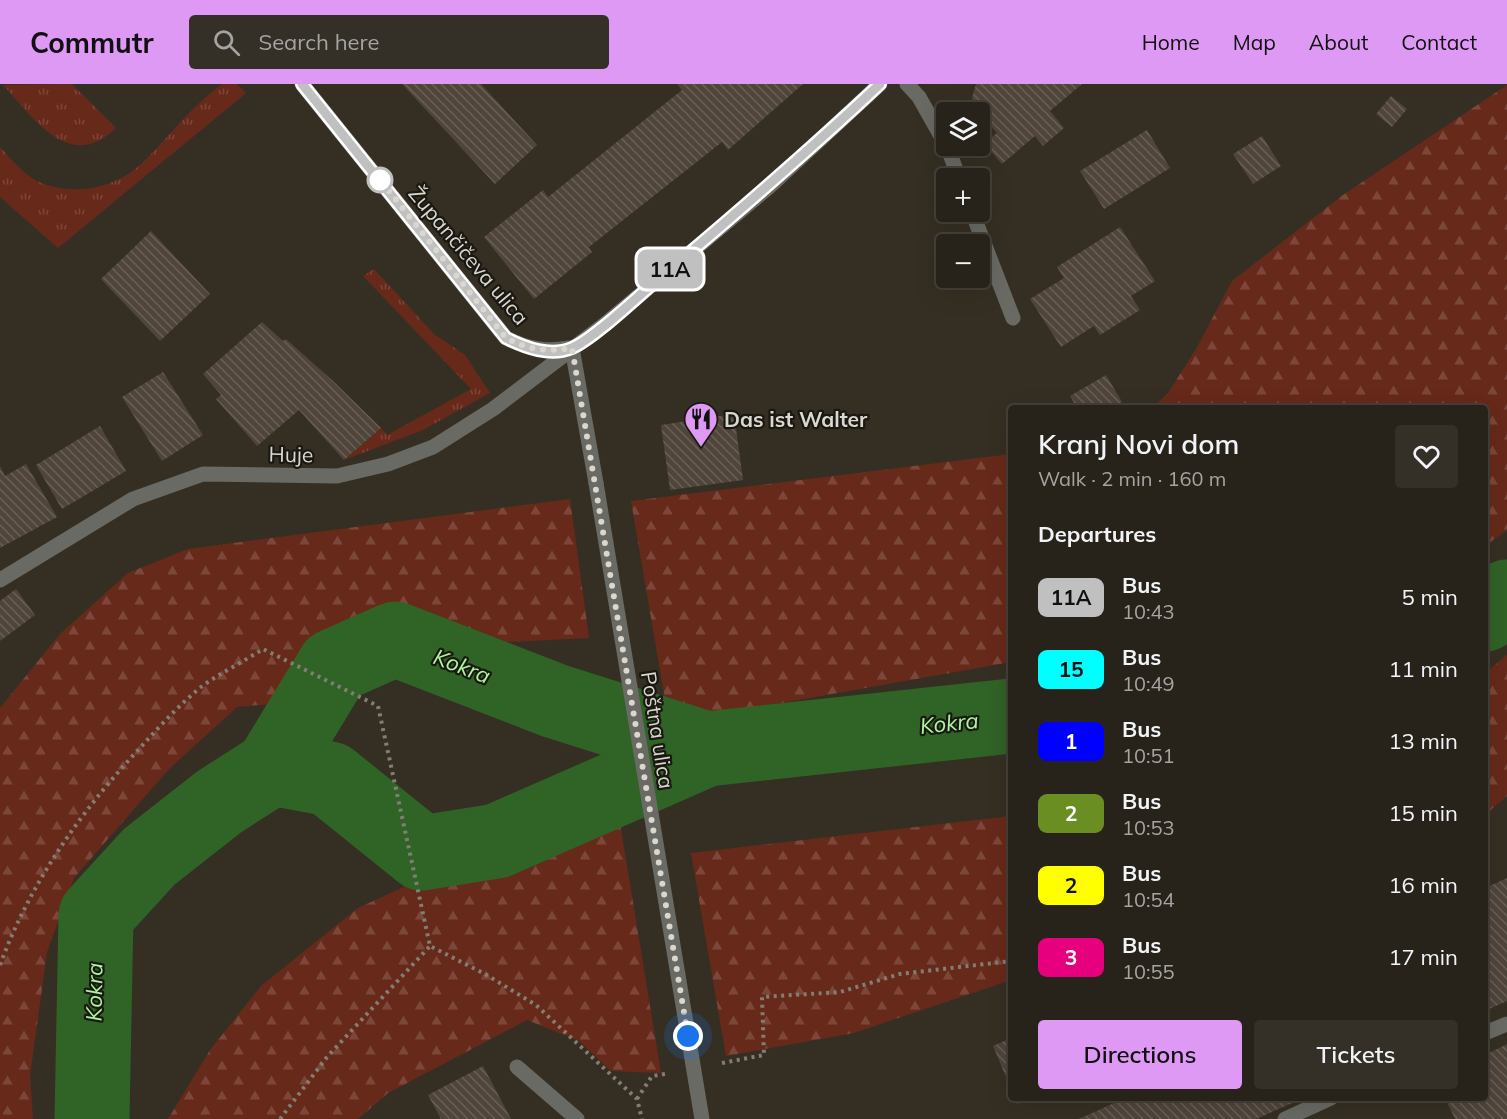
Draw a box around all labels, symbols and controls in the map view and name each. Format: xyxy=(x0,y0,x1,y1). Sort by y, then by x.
search box xyxy=(189,15,609,69)
text: Commutr xyxy=(30,25,153,60)
icon: search xyxy=(210,26,243,59)
text: Search here xyxy=(258,28,379,56)
text: Home xyxy=(1142,29,1200,55)
text: Map xyxy=(1233,29,1276,55)
text: About xyxy=(1309,29,1368,55)
text: Contact xyxy=(1401,29,1477,55)
map controls xyxy=(936,102,990,288)
button: layers xyxy=(936,102,990,156)
unlabelled marker xyxy=(367,167,393,193)
button: + xyxy=(936,168,990,222)
street label: Župančičeva ulica xyxy=(403,180,535,330)
button: − xyxy=(936,234,990,288)
line badge: 11A xyxy=(636,250,704,288)
text: 11A xyxy=(650,256,690,282)
restaurant icon: Das ist Walter xyxy=(683,401,719,448)
place label: Das ist Walter xyxy=(724,406,868,432)
button: heart xyxy=(1395,425,1458,488)
text: Kranj Novi dom xyxy=(1038,426,1239,461)
street label: Huje xyxy=(268,441,314,467)
text: Walk · 2 min · 160 m xyxy=(1038,466,1226,491)
text: Departures xyxy=(1038,520,1156,548)
text: Bus xyxy=(1122,571,1161,599)
text: 5 min xyxy=(1402,583,1458,611)
text: 11A xyxy=(1051,584,1091,610)
text: 10:43 xyxy=(1122,599,1175,624)
water label: Kokra xyxy=(430,642,494,690)
text: Bus xyxy=(1122,643,1161,671)
text: 11 min xyxy=(1388,655,1458,683)
text: 15 xyxy=(1058,656,1084,682)
street label: Poštna ulica xyxy=(636,670,680,790)
text: 10:49 xyxy=(1122,671,1175,696)
water label: Kokra xyxy=(918,706,980,740)
text: Bus xyxy=(1122,715,1161,743)
text: 13 min xyxy=(1388,727,1458,755)
text: 1 xyxy=(1065,728,1077,754)
text: 10:51 xyxy=(1122,743,1175,768)
text: Bus xyxy=(1122,787,1161,815)
text: 15 min xyxy=(1388,799,1458,827)
text: 2 xyxy=(1065,800,1077,826)
text: 10:53 xyxy=(1122,815,1175,840)
text: Bus xyxy=(1122,859,1161,887)
text: 16 min xyxy=(1388,871,1458,899)
text: 2 xyxy=(1065,872,1077,898)
text: 10:54 xyxy=(1122,887,1175,912)
text: Bus xyxy=(1122,931,1161,959)
text: 17 min xyxy=(1388,943,1458,971)
text: 3 xyxy=(1065,944,1077,970)
text: 10:55 xyxy=(1122,959,1175,984)
water label: Kokra xyxy=(79,962,109,1022)
button: Directions xyxy=(1038,1020,1242,1089)
button: Tickets xyxy=(1254,1020,1458,1089)
your location xyxy=(673,1021,703,1051)

